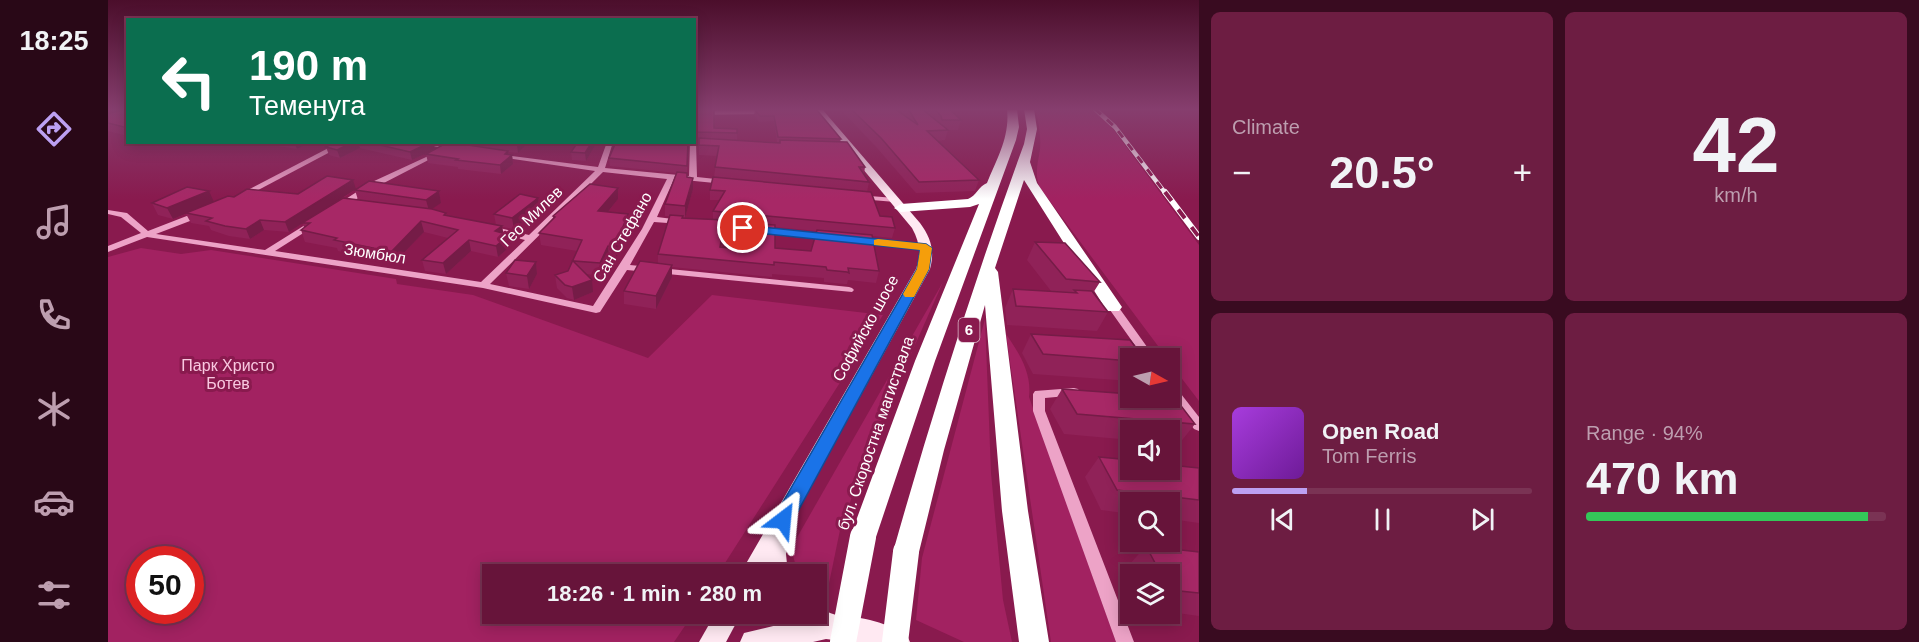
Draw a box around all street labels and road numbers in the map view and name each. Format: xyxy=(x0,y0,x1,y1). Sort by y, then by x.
street label: Гео Милев xyxy=(497,183,566,250)
street label: Сан Стефано xyxy=(590,189,655,285)
street label: Зюмбюл xyxy=(343,240,407,267)
street label: Софийско шосе xyxy=(829,272,902,384)
road number: 6 xyxy=(958,318,980,342)
street label: бул. Скоростна магистрала xyxy=(834,334,917,532)

